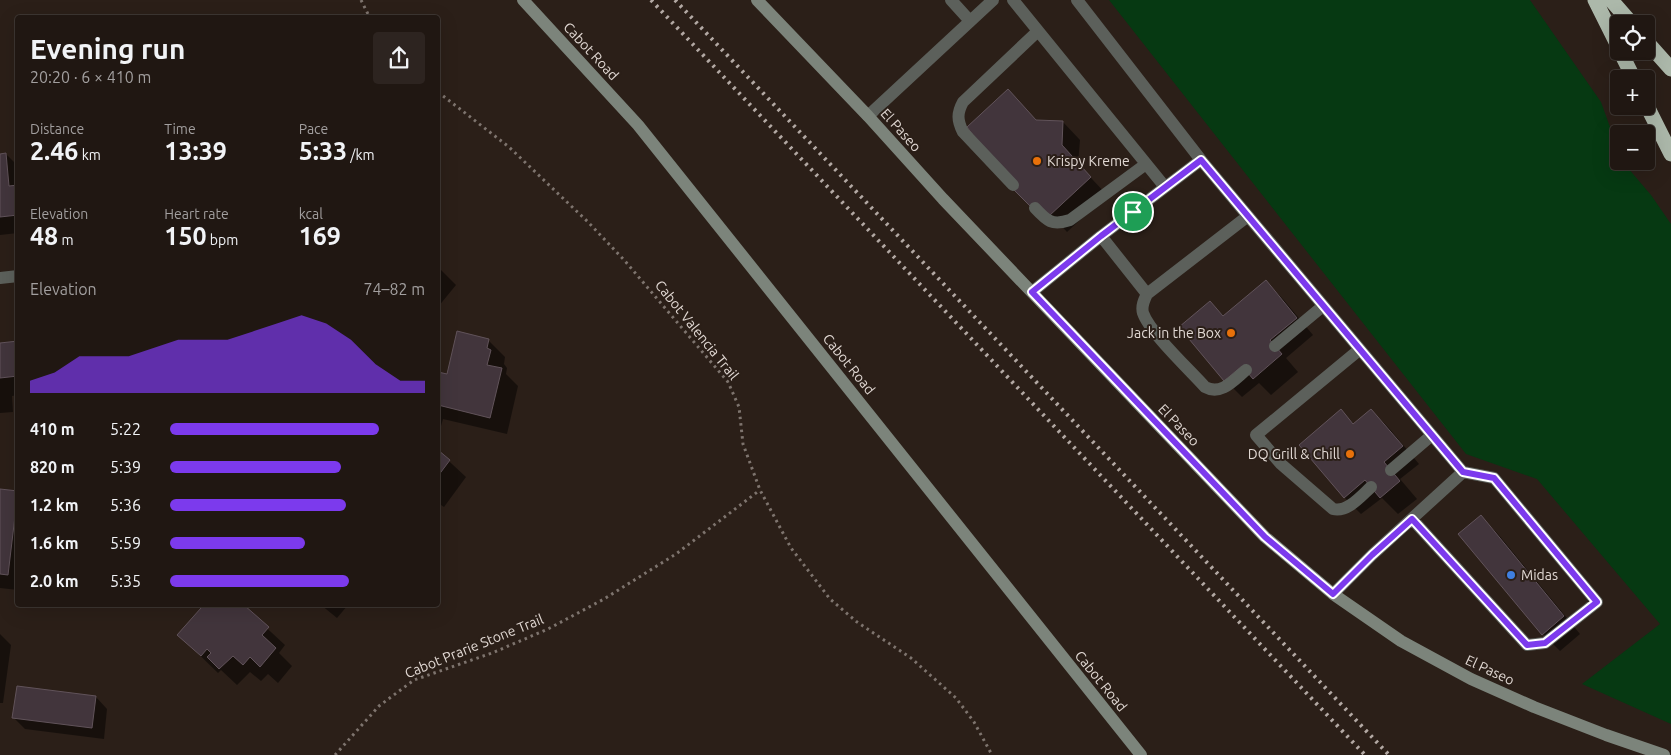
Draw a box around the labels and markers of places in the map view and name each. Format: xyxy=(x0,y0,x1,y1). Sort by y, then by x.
place label: Krispy Kreme xyxy=(1047,153,1130,169)
marker: Krispy Kreme xyxy=(1031,155,1043,167)
pin xyxy=(1112,191,1154,233)
place label: Jack in the Box xyxy=(1127,325,1221,341)
marker: Jack in the Box xyxy=(1225,327,1237,339)
place label: DQ Grill & Chill xyxy=(1248,446,1340,462)
marker: DQ Grill & Chill xyxy=(1344,448,1356,460)
place label: Midas xyxy=(1521,567,1558,583)
marker: Midas xyxy=(1505,569,1517,581)

